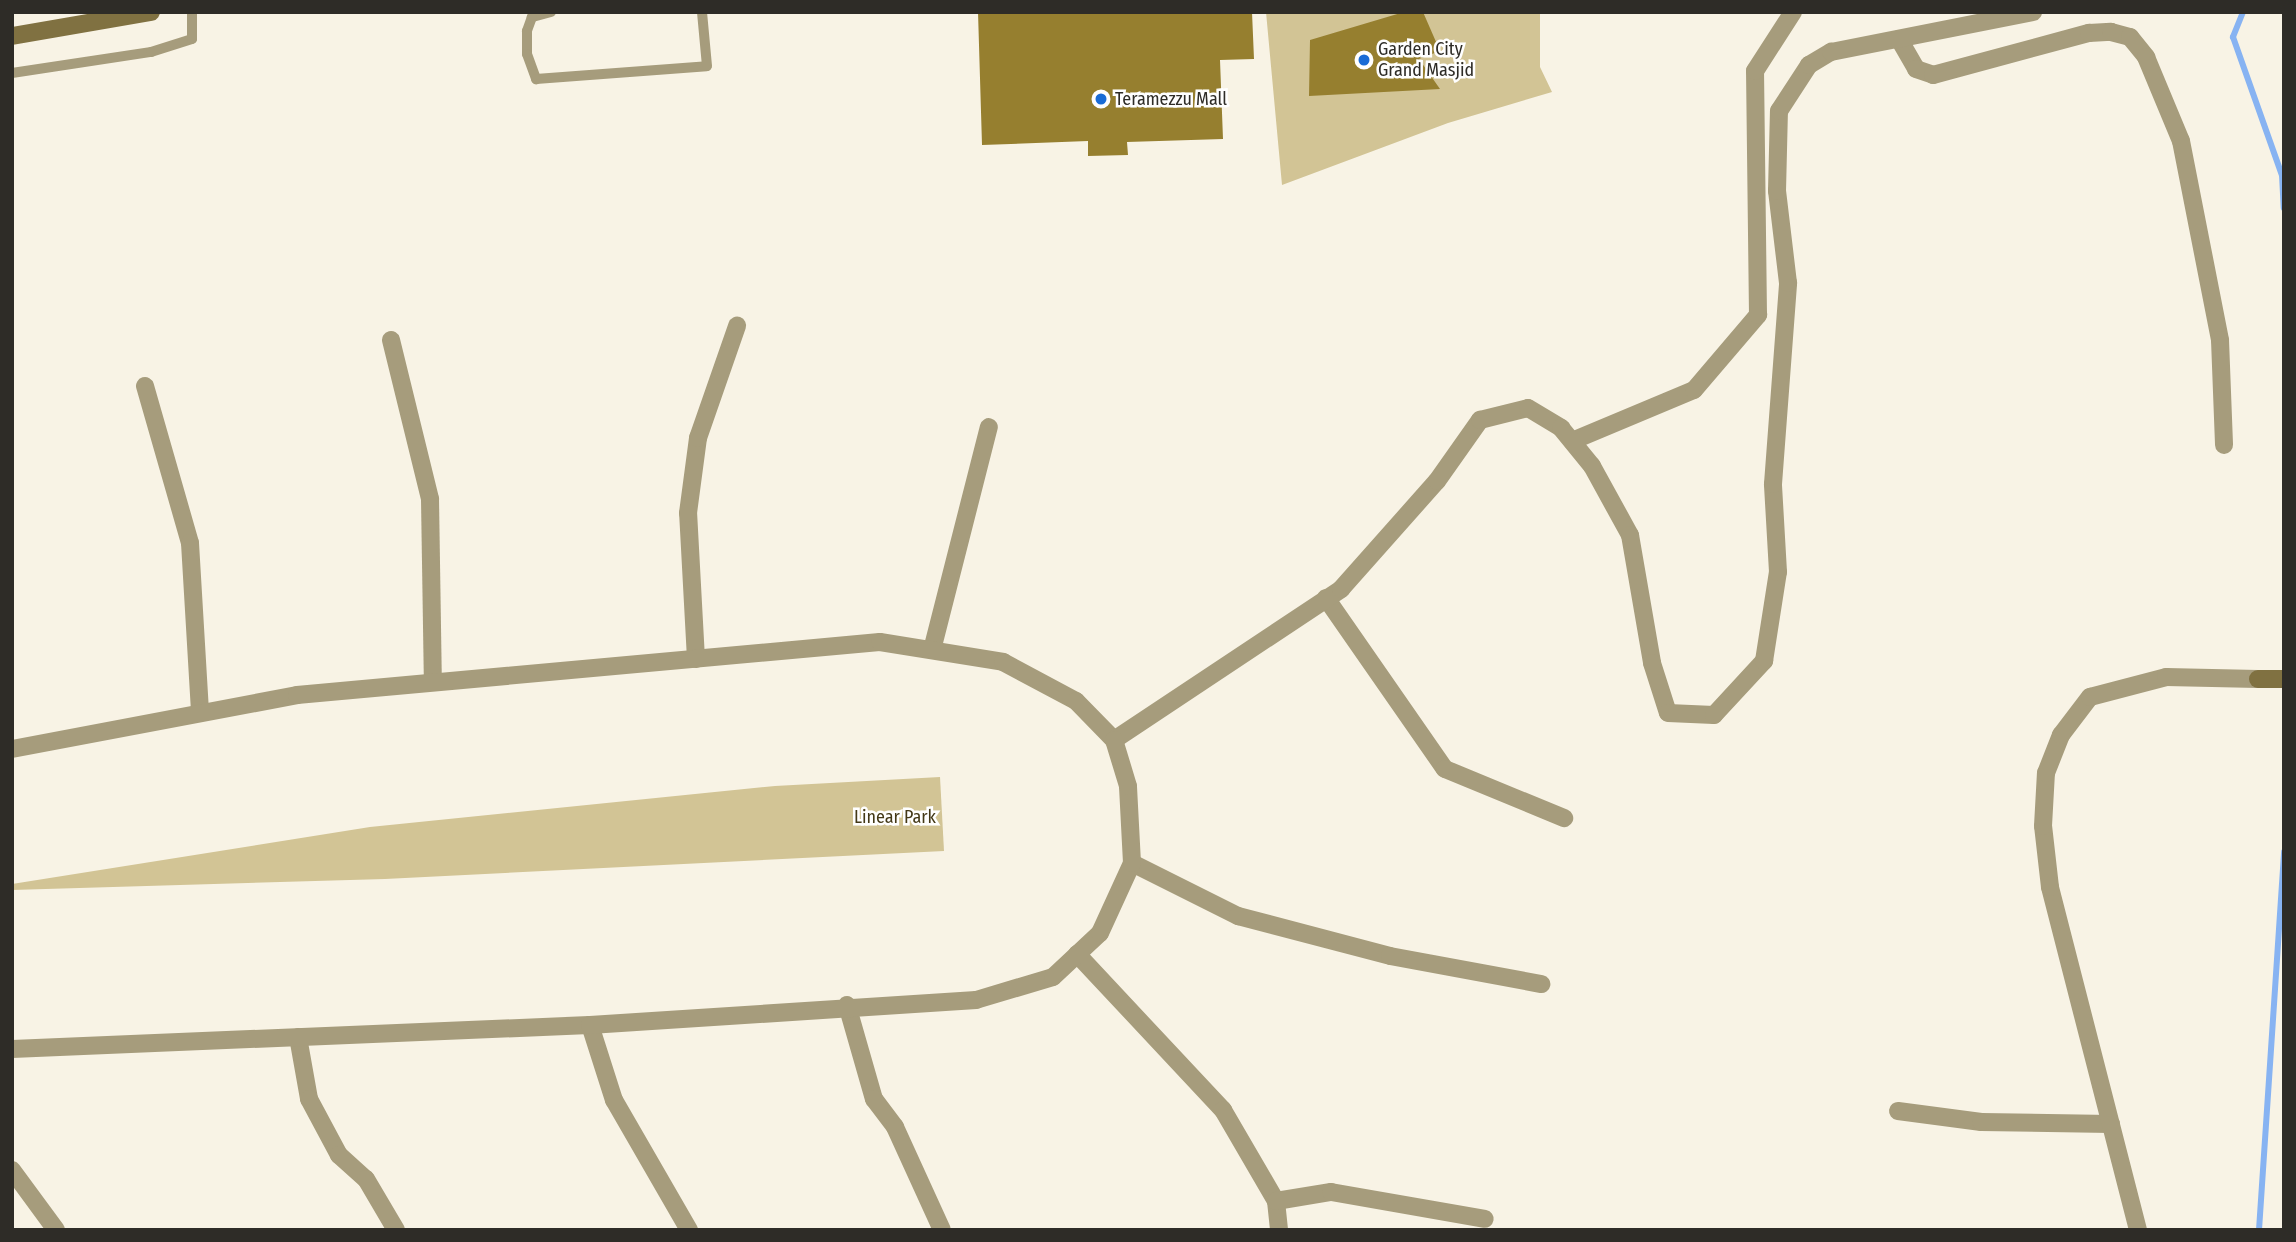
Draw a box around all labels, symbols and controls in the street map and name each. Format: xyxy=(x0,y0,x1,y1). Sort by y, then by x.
place label: Garden City Grand Masjid xyxy=(1378,39,1474,82)
marker: Garden City Grand Masjid xyxy=(1356,52,1372,68)
place label: Teramezzu Mall xyxy=(1115,88,1227,110)
marker: Teramezzu Mall xyxy=(1093,91,1109,107)
park label: Linear Park xyxy=(854,806,936,828)

